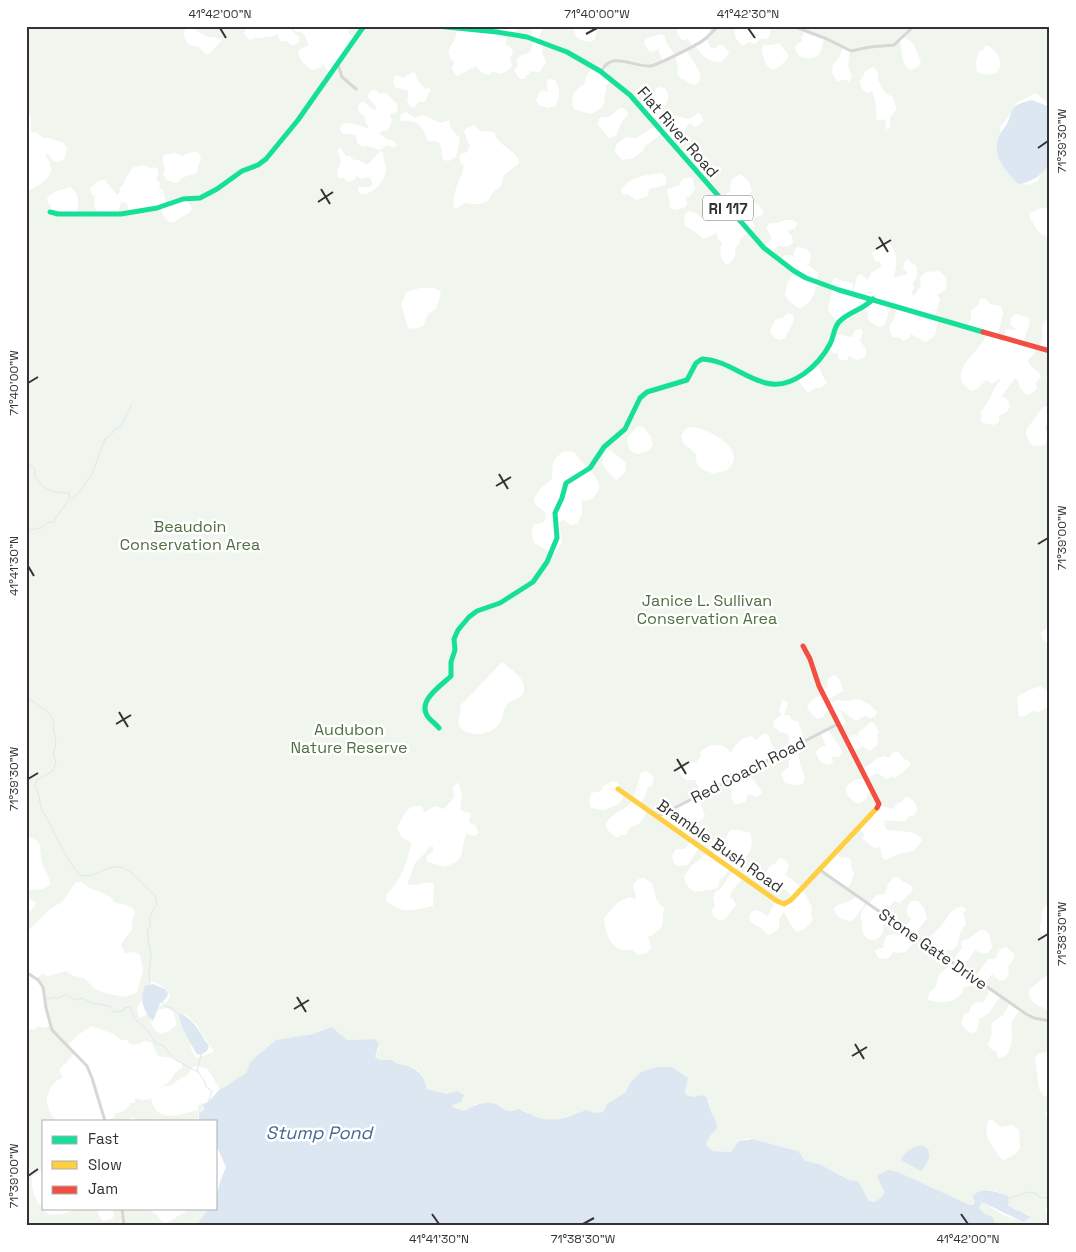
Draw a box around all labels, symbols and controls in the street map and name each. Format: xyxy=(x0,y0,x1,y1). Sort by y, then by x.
text: 41°42'00"N xyxy=(189,6,252,22)
text: 71°40'00"W xyxy=(564,6,630,22)
text: 41°42'30"N xyxy=(717,6,779,22)
street label: Flat River Road xyxy=(633,82,723,182)
text: 71°39'30"W xyxy=(1054,108,1070,173)
road number: RI 117 xyxy=(703,196,753,220)
text: 71°40'00"W xyxy=(6,350,22,416)
text: 71°39'00"W xyxy=(1054,505,1070,570)
park label: Beaudoin Conservation Area xyxy=(120,516,260,555)
text: 41°41'30"N xyxy=(6,536,22,596)
park label: Janice L. Sullivan Conservation Area xyxy=(637,590,777,629)
park label: Audubon Nature Reserve xyxy=(290,719,408,758)
street label: Red Coach Road xyxy=(687,732,809,808)
text: 71°39'30"W xyxy=(6,746,22,811)
street label: Bramble Bush Road xyxy=(653,795,787,897)
text: 71°38'30"W xyxy=(1054,901,1070,966)
street label: Stone Gate Drive xyxy=(874,904,992,994)
legend xyxy=(42,1120,218,1210)
water label: Stump Pond xyxy=(266,1121,375,1144)
text: Fast xyxy=(88,1129,119,1148)
text: 71°39'00"W xyxy=(6,1143,22,1208)
text: Slow xyxy=(88,1155,122,1174)
text: Jam xyxy=(88,1179,118,1198)
text: 41°41'30"N xyxy=(409,1231,469,1247)
text: 71°38'30"W xyxy=(551,1231,616,1247)
text: 41°42'00"N xyxy=(937,1231,1000,1247)

